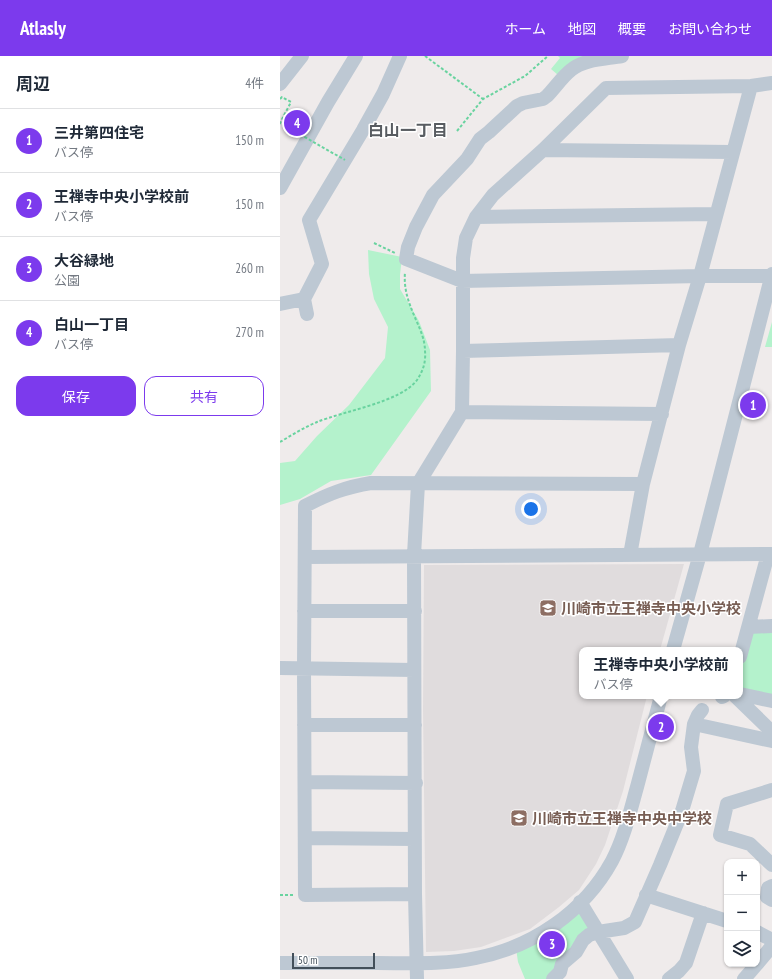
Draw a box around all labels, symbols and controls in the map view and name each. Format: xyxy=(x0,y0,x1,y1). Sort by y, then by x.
text: Atlasly xyxy=(20,16,66,40)
text: ホーム xyxy=(504,20,546,38)
text: 地図 xyxy=(568,20,596,38)
text: 概要 xyxy=(618,20,646,38)
text: お問い合わせ xyxy=(668,20,752,38)
text: 周辺 xyxy=(16,73,50,95)
text: 4件 xyxy=(245,75,264,92)
pin: 4 xyxy=(284,108,310,138)
district label: 白山一丁目 xyxy=(368,120,448,140)
text: 三井第四住宅 xyxy=(54,123,144,142)
text: 1 xyxy=(26,132,32,149)
text: 150 m xyxy=(235,132,264,149)
text: バス停 xyxy=(54,144,93,161)
text: 王禅寺中央小学校前 xyxy=(54,187,189,206)
text: 2 xyxy=(26,196,32,213)
text: 150 m xyxy=(235,196,264,213)
text: バス停 xyxy=(54,208,93,225)
text: 大谷緑地 xyxy=(54,251,114,270)
text: 3 xyxy=(26,260,32,277)
text: 260 m xyxy=(235,260,264,277)
text: 公園 xyxy=(54,272,80,289)
text: 白山一丁目 xyxy=(54,315,129,334)
text: 4 xyxy=(26,324,32,341)
text: 270 m xyxy=(235,324,264,341)
text: バス停 xyxy=(54,336,93,353)
button: 保存 xyxy=(16,376,136,416)
button: 共有 xyxy=(144,376,264,416)
pin: 1 xyxy=(740,390,766,420)
your location xyxy=(521,499,541,519)
school or university icon: 川崎市立王禅寺中央小学校 xyxy=(538,598,558,618)
place label: 川崎市立王禅寺中央小学校 xyxy=(561,599,741,618)
popup xyxy=(579,647,743,699)
text: 王禅寺中央小学校前 xyxy=(593,655,729,674)
text: バス停 xyxy=(593,676,633,693)
pin: 2 xyxy=(648,712,674,742)
school or university icon: 川崎市立王禅寺中央中学校 xyxy=(509,808,529,828)
place label: 川崎市立王禅寺中央中学校 xyxy=(532,809,712,828)
map controls xyxy=(724,859,760,967)
button: + xyxy=(724,859,760,895)
button: − xyxy=(724,895,760,931)
pin: 3 xyxy=(539,929,565,959)
button: layers xyxy=(724,931,760,967)
scale bar xyxy=(292,951,375,970)
text: 50 m xyxy=(298,953,317,967)

